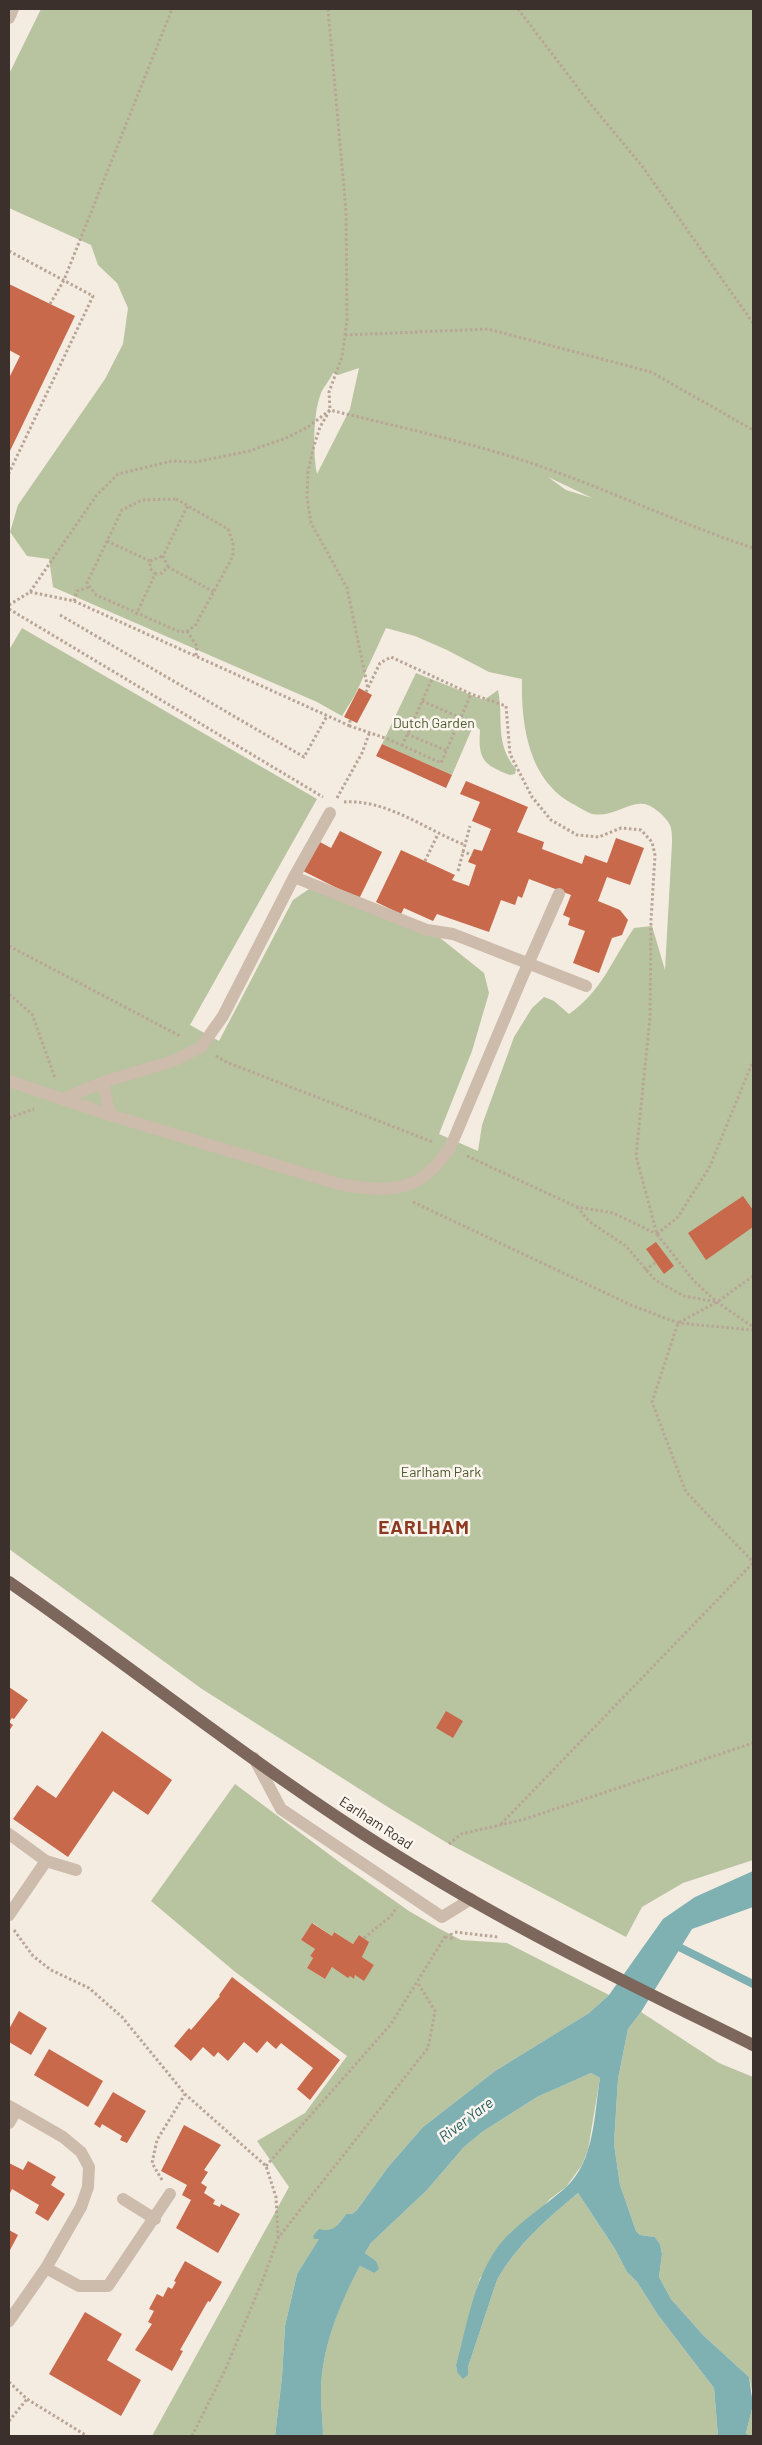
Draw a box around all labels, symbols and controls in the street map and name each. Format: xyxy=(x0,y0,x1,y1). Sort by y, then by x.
park label: Dutch Garden xyxy=(393,715,475,731)
park label: Earlham Park xyxy=(401,1464,481,1480)
district label: EARLHAM xyxy=(377,1517,471,1539)
street label: Earlham Road xyxy=(336,1793,416,1853)
water label: River Yare xyxy=(435,2094,497,2146)

